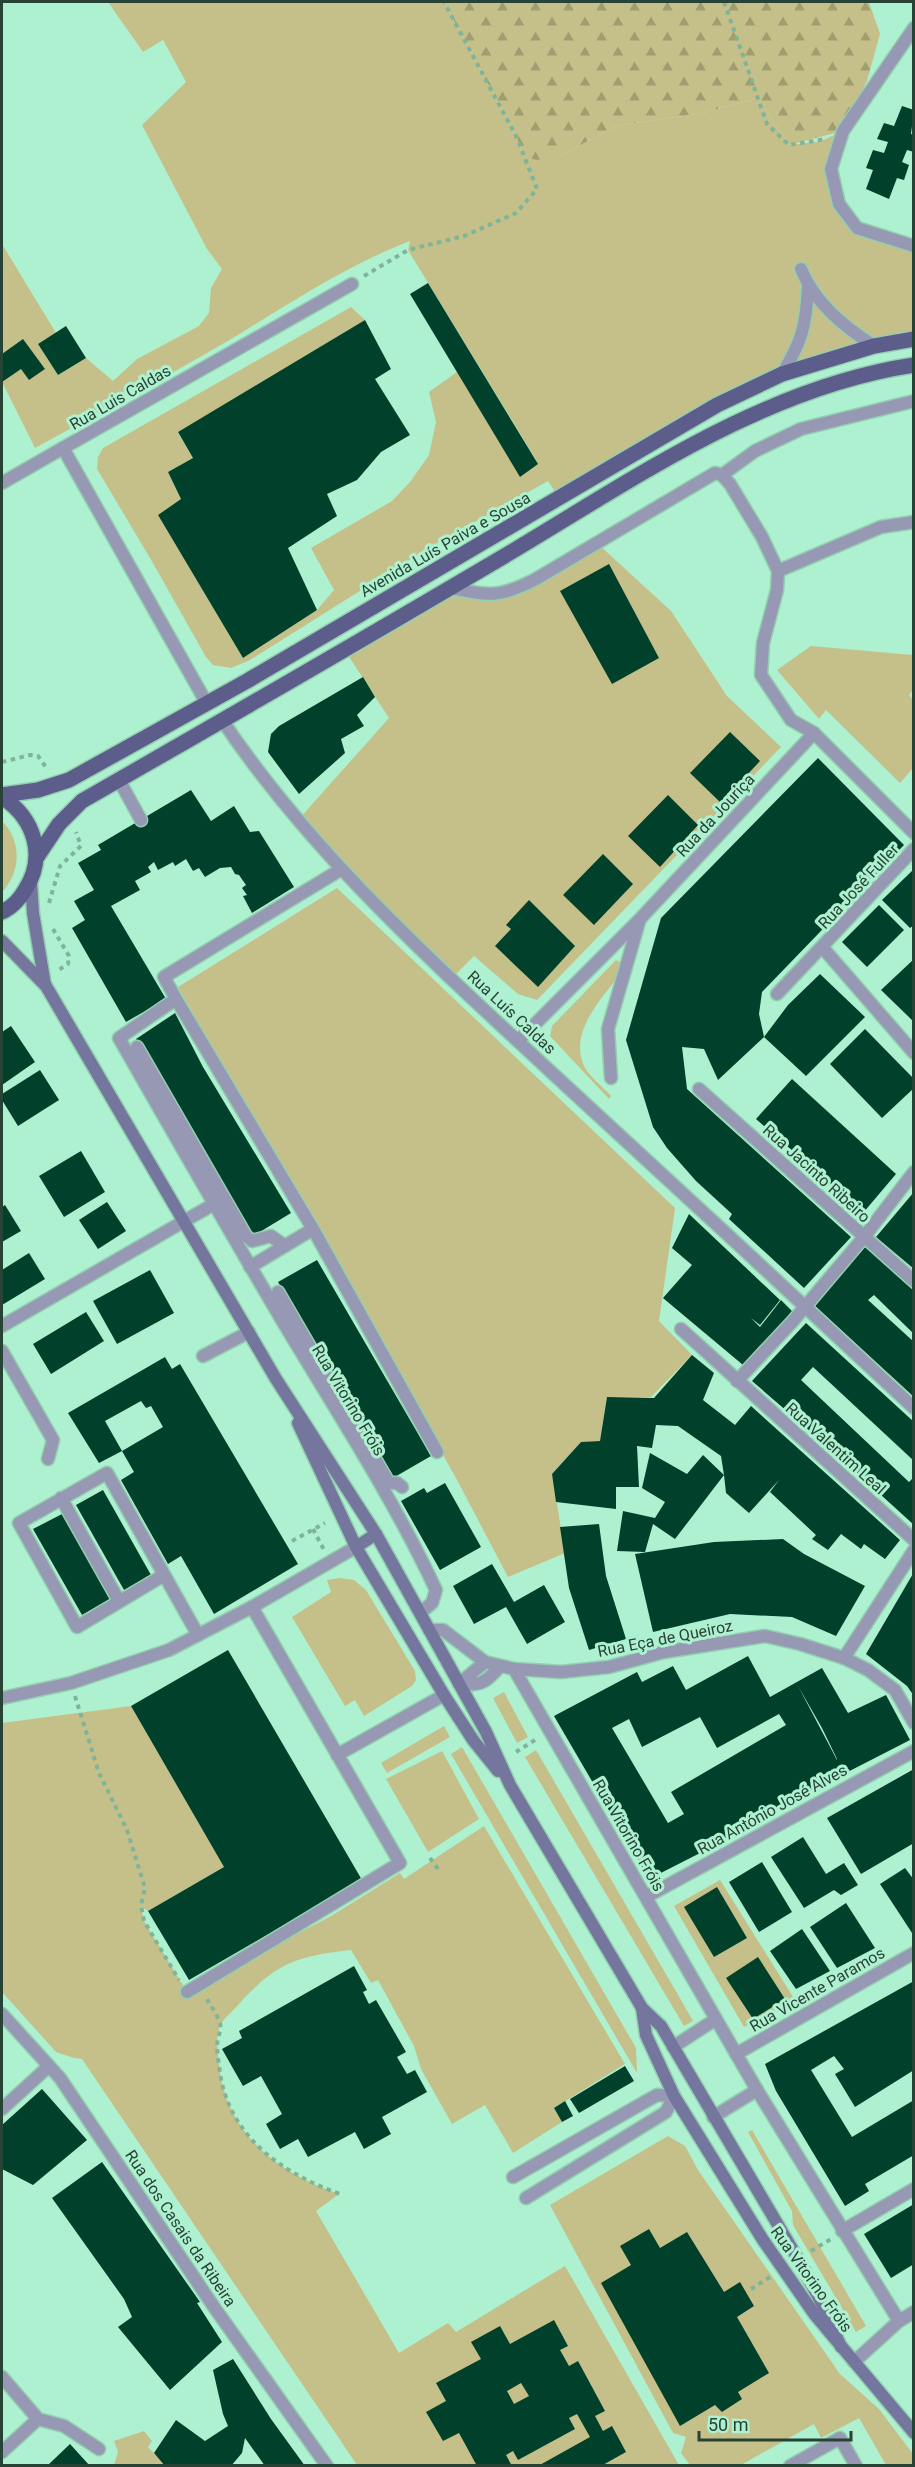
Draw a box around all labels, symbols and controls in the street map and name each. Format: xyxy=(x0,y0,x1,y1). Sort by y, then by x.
street label: Rua Luis Caldas xyxy=(66,361,174,434)
street label: Avenida Luís Paiva e Sousa xyxy=(357,488,534,601)
street label: Rua da Jouriça xyxy=(672,770,759,861)
street label: Rua José Fuller xyxy=(814,840,903,933)
street label: Rua Luís Caldas xyxy=(464,967,560,1058)
street label: Rua Jacinto Ribeiro xyxy=(759,1120,874,1226)
street label: Rua Vitorino Fróis xyxy=(308,1341,389,1459)
street label: Rua Valentim Leal xyxy=(782,1399,890,1498)
street label: Rua Eça de Queiroz xyxy=(596,1616,734,1661)
street label: Rua António José Alves xyxy=(694,1760,850,1858)
street label: Rua Vitorino Fróis xyxy=(589,1776,668,1895)
street label: Rua Vicente Paramos xyxy=(746,1943,888,2036)
street label: Rua dos Casais da Ribeira xyxy=(121,2146,240,2310)
street label: Rua Vitorino Fróis xyxy=(767,2223,856,2336)
scale bar xyxy=(699,2404,850,2442)
text: 50 m xyxy=(708,2414,748,2435)

